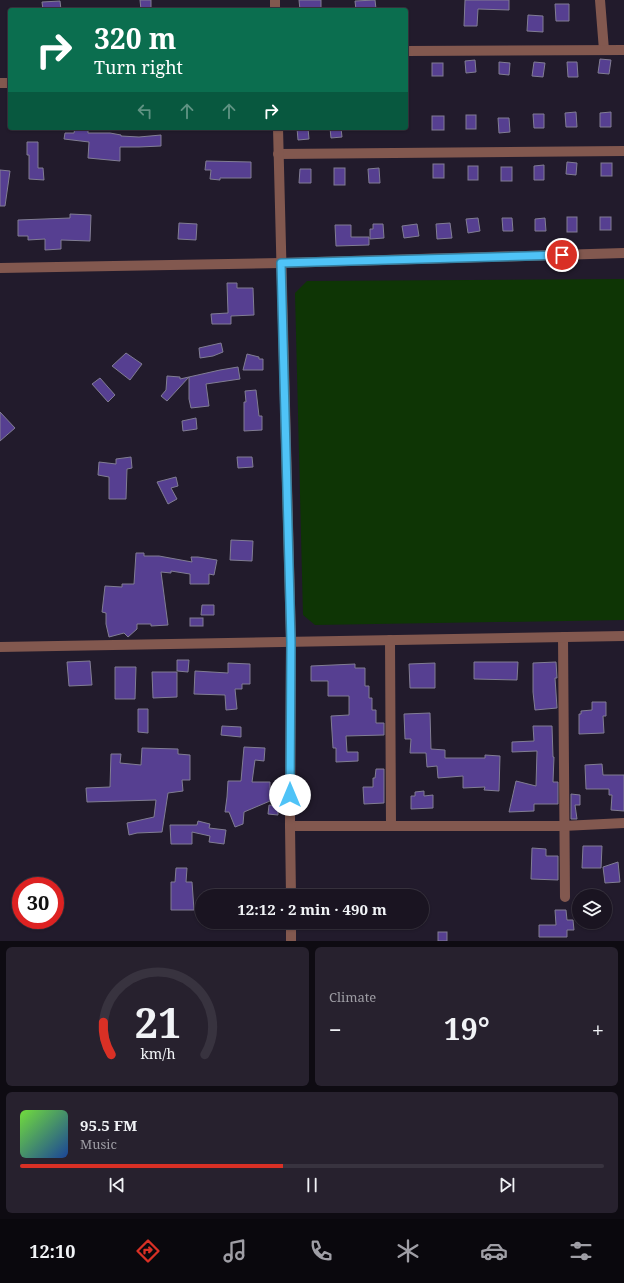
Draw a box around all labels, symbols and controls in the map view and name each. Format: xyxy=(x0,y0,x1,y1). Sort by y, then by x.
text: 320 m xyxy=(94,19,176,57)
icon: right xyxy=(28,24,80,76)
text: Turn right xyxy=(94,55,183,79)
icon: left xyxy=(134,100,156,122)
icon: ahead xyxy=(176,100,198,122)
icon: ahead xyxy=(218,100,240,122)
icon: right xyxy=(260,100,282,122)
pin xyxy=(545,238,579,272)
icon: arrive xyxy=(551,244,573,266)
position arrow xyxy=(269,774,311,816)
speed limit sign: 30 xyxy=(12,877,64,929)
map controls xyxy=(572,889,612,929)
button: layers xyxy=(572,889,612,929)
text: 12:12 · 2 min · 490 m xyxy=(237,899,387,919)
text: Climate xyxy=(329,988,376,1006)
text: 21 xyxy=(134,993,181,1049)
text: 19° xyxy=(444,1008,490,1049)
text: − xyxy=(329,1014,342,1044)
text: + xyxy=(592,1014,604,1044)
text: km/h xyxy=(140,1043,175,1062)
text: 95.5 FM xyxy=(80,1115,137,1135)
text: Music xyxy=(80,1135,117,1153)
icon: previous xyxy=(106,1174,128,1196)
icon: pause xyxy=(301,1174,323,1196)
icon: next xyxy=(496,1174,518,1196)
icon: directions xyxy=(134,1237,162,1265)
icon: music xyxy=(221,1237,249,1265)
icon: phone xyxy=(307,1237,335,1265)
icon: climate xyxy=(394,1237,422,1265)
icon: car xyxy=(480,1237,508,1265)
icon: filters xyxy=(567,1237,595,1265)
text: 12:10 xyxy=(29,1239,75,1263)

